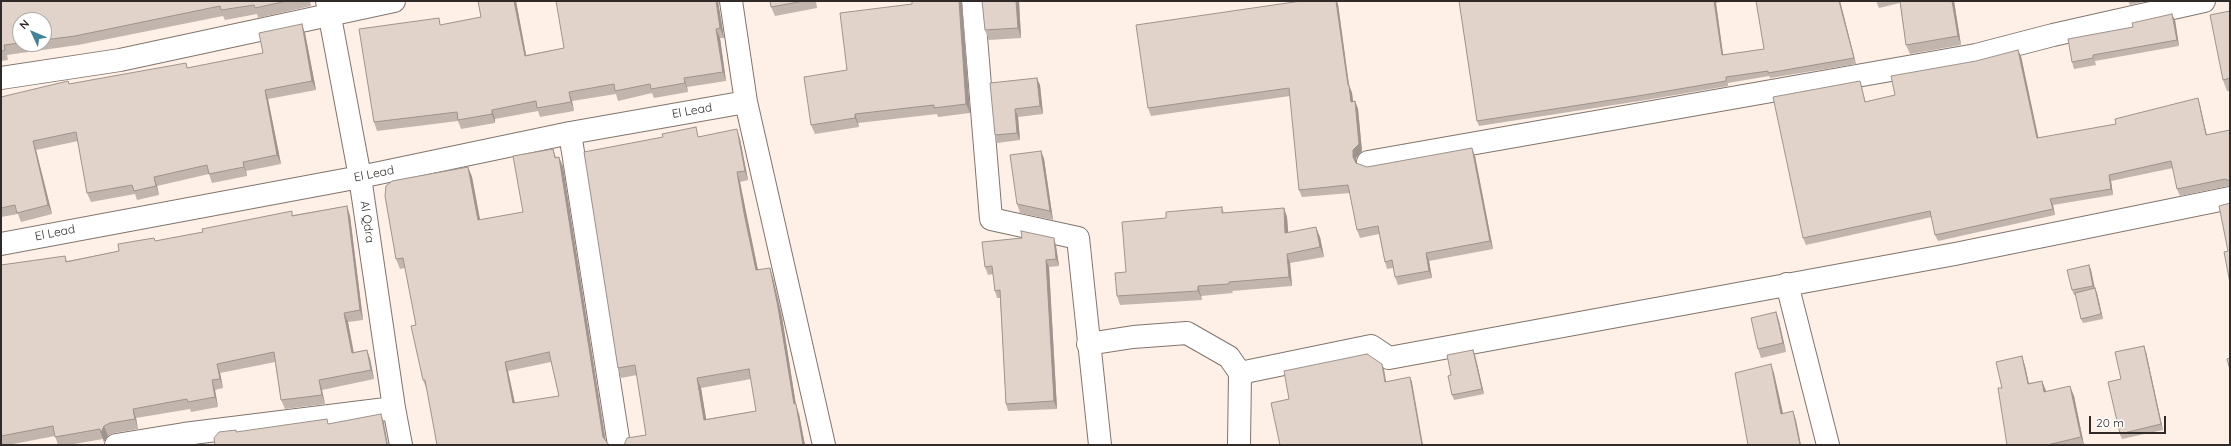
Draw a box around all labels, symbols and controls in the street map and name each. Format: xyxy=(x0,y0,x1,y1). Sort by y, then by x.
north arrow xyxy=(12,12,52,52)
text: N xyxy=(16,17,32,32)
street label: El Lead xyxy=(671,100,713,122)
street label: El Lead xyxy=(353,163,395,185)
street label: Al Qdra xyxy=(357,200,377,244)
street label: El Lead xyxy=(34,222,76,244)
scale bar xyxy=(2091,408,2168,434)
text: 20 m xyxy=(2096,415,2124,430)

